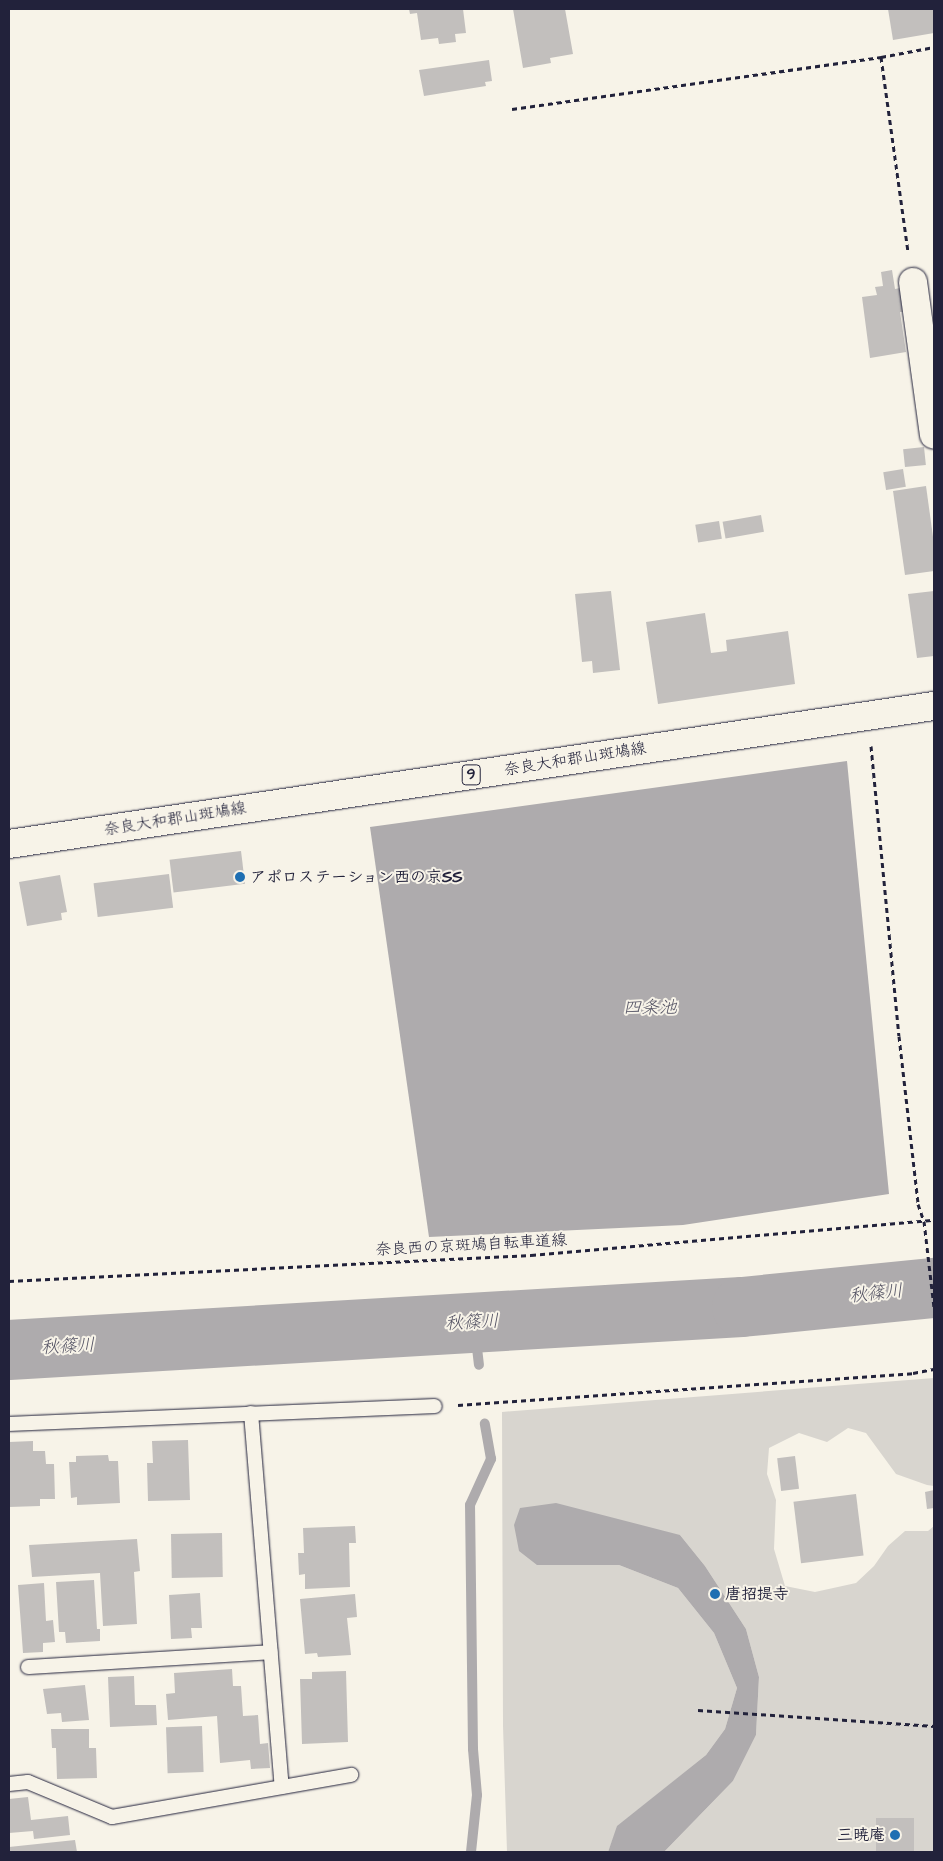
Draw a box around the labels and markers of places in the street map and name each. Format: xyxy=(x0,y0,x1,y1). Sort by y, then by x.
place label: アポロステーション西の京SS xyxy=(250,867,463,887)
marker: アポロステーション西の京SS xyxy=(234,871,246,883)
place label: 唐招提寺 xyxy=(725,1584,789,1604)
marker: 唐招提寺 xyxy=(709,1588,721,1600)
place label: 三暁庵 xyxy=(837,1825,885,1845)
marker: 三暁庵 xyxy=(889,1829,901,1841)

